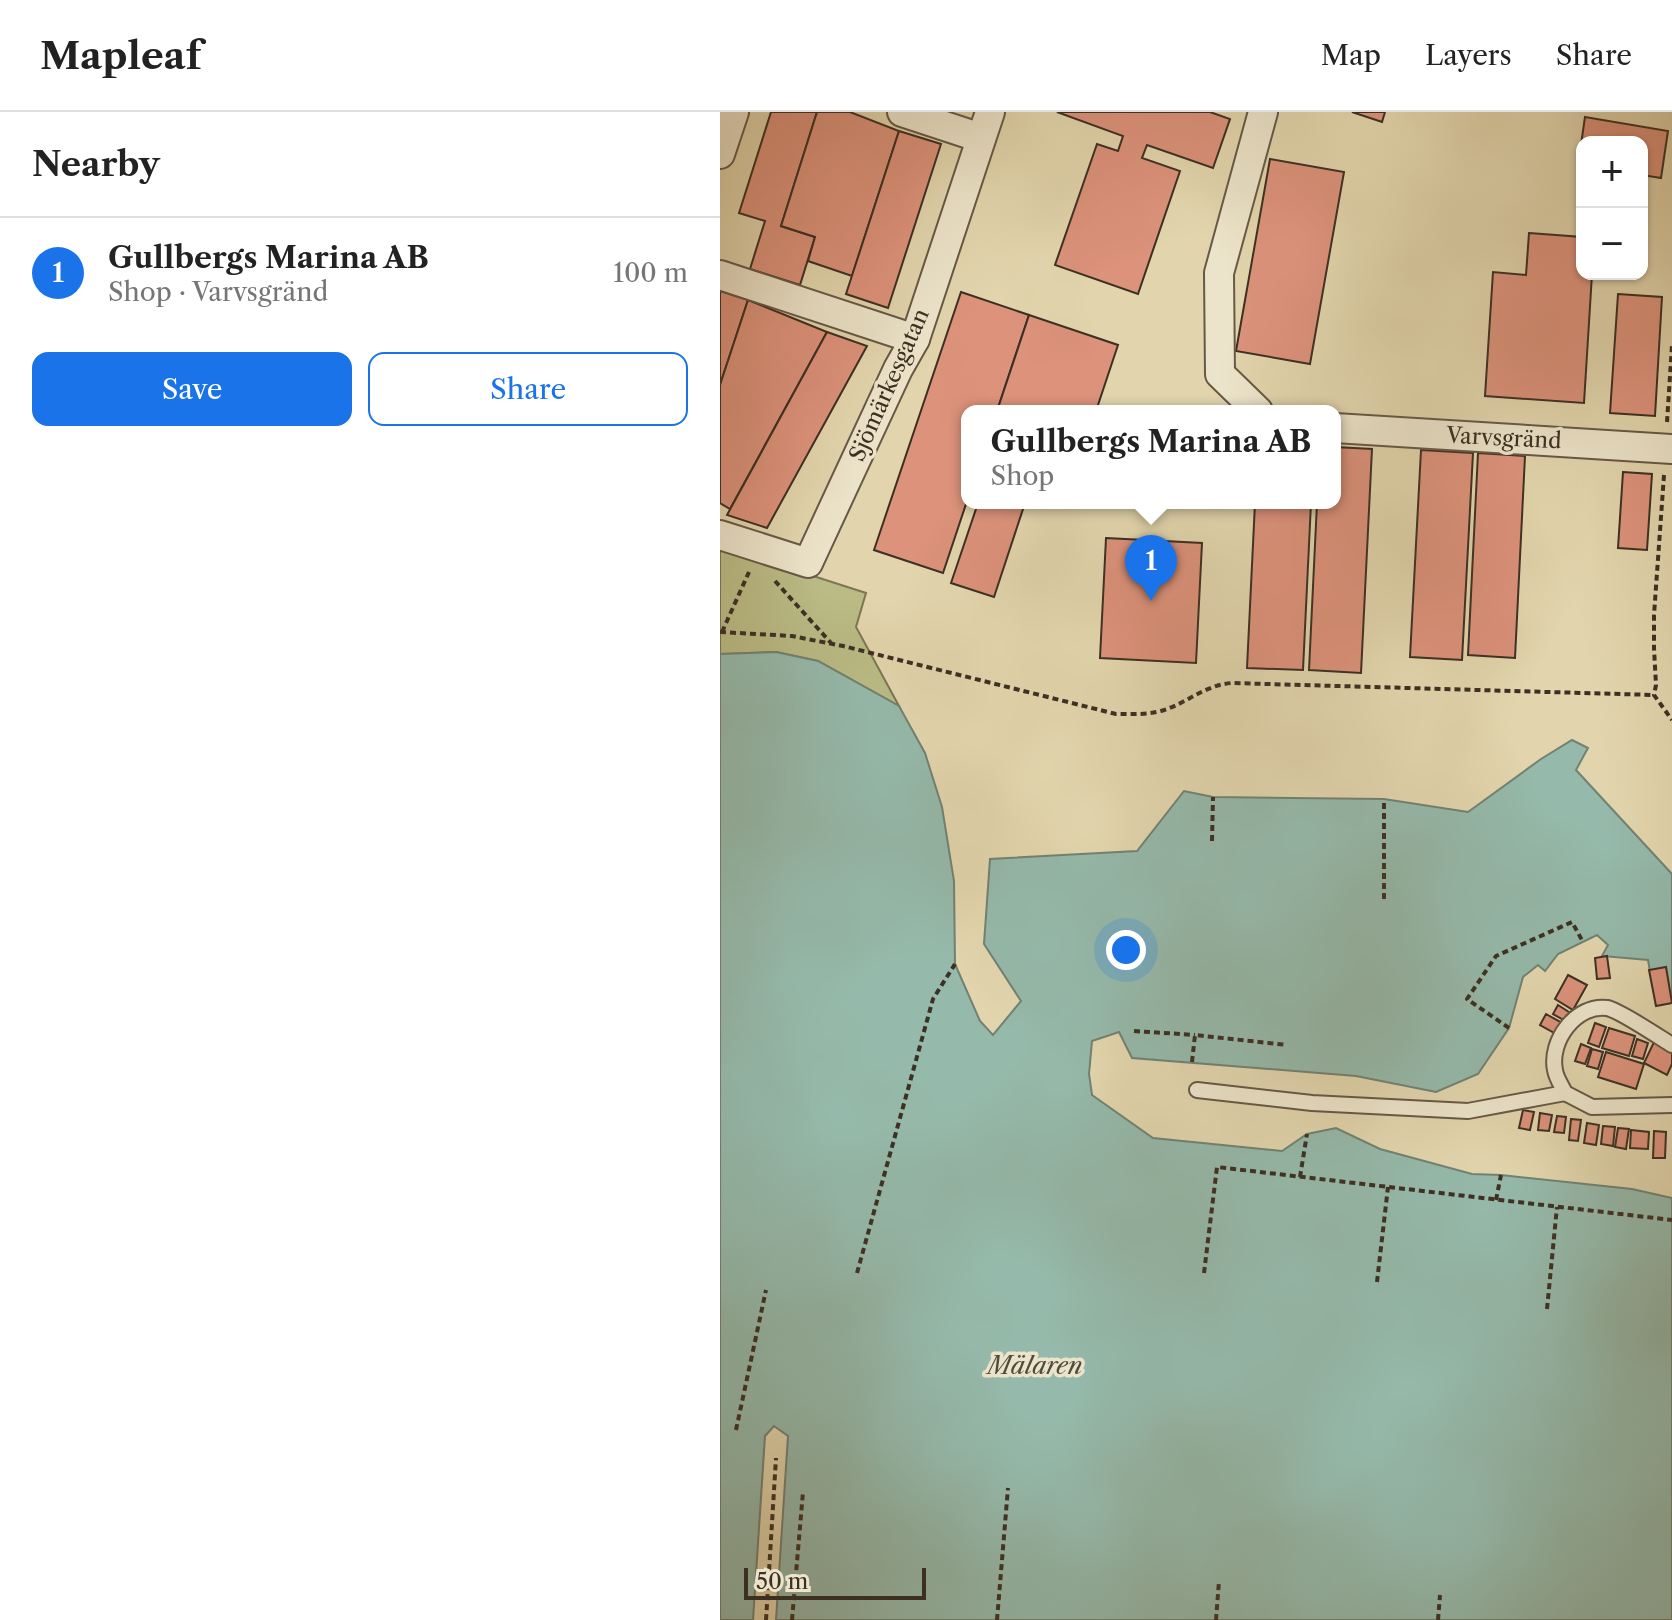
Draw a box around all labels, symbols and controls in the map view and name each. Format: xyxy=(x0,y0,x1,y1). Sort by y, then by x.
text: Mapleaf xyxy=(40,32,202,79)
text: Map xyxy=(1321,38,1381,72)
text: Layers xyxy=(1425,38,1512,72)
text: Share xyxy=(1556,38,1632,72)
map controls xyxy=(1576,136,1648,280)
button: + xyxy=(1576,136,1648,208)
text: Nearby xyxy=(32,143,160,185)
button: − xyxy=(1576,208,1648,280)
text: Gullbergs Marina AB xyxy=(108,239,429,276)
text: 1 xyxy=(52,257,64,289)
text: 100 m xyxy=(613,257,688,289)
text: Shop · Varvsgränd xyxy=(108,276,328,308)
street label: Sjömärkesgatan xyxy=(843,304,935,466)
button: Save xyxy=(32,352,352,426)
button: Share xyxy=(368,352,688,426)
popup xyxy=(961,405,1341,509)
street label: Varvsgränd xyxy=(1445,421,1562,454)
text: Gullbergs Marina AB xyxy=(991,423,1311,460)
text: Shop xyxy=(991,460,1054,492)
pin: 1 xyxy=(1125,535,1177,601)
your location xyxy=(1106,930,1146,970)
water label: Mälaren xyxy=(985,1351,1082,1380)
scale bar xyxy=(744,1564,926,1600)
text: 50 m xyxy=(756,1568,808,1595)

